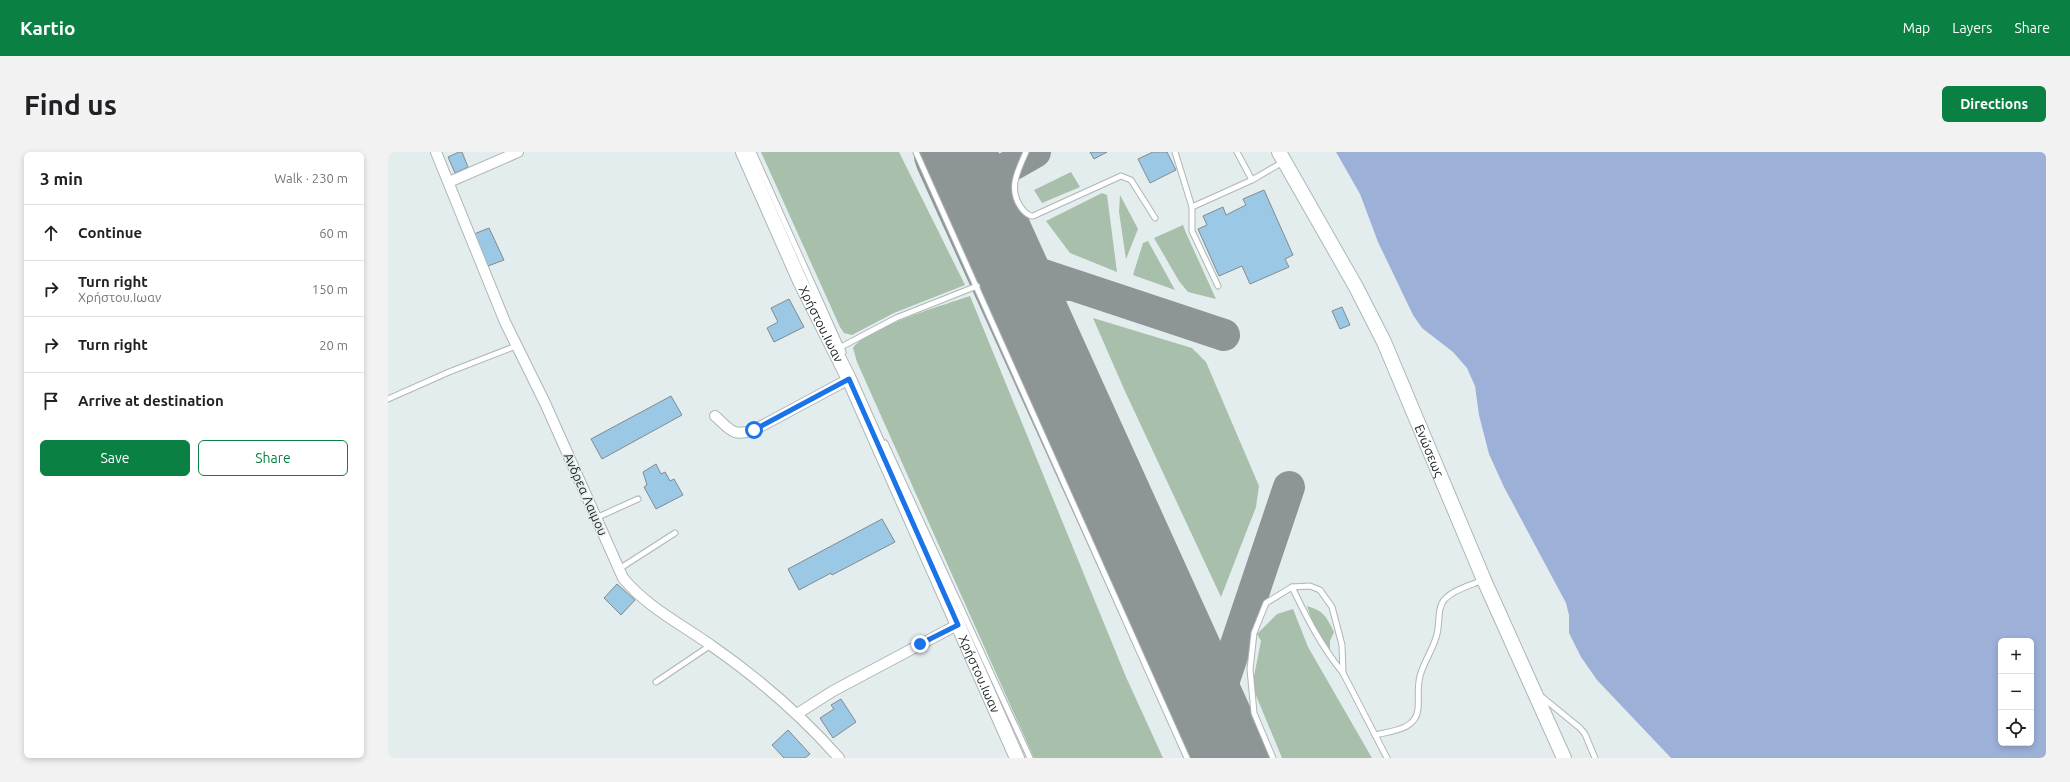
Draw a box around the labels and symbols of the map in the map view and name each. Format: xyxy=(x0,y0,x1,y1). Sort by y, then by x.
street label: Χρήστου.Ιωαν xyxy=(797,283,847,365)
route start xyxy=(745,421,763,439)
street label: Ενώσεως xyxy=(1412,422,1447,479)
street label: Ανδρεα Λαιμου xyxy=(562,451,610,537)
street label: Χρήστου.Ιωαν xyxy=(956,633,1003,715)
route end xyxy=(911,635,929,653)

